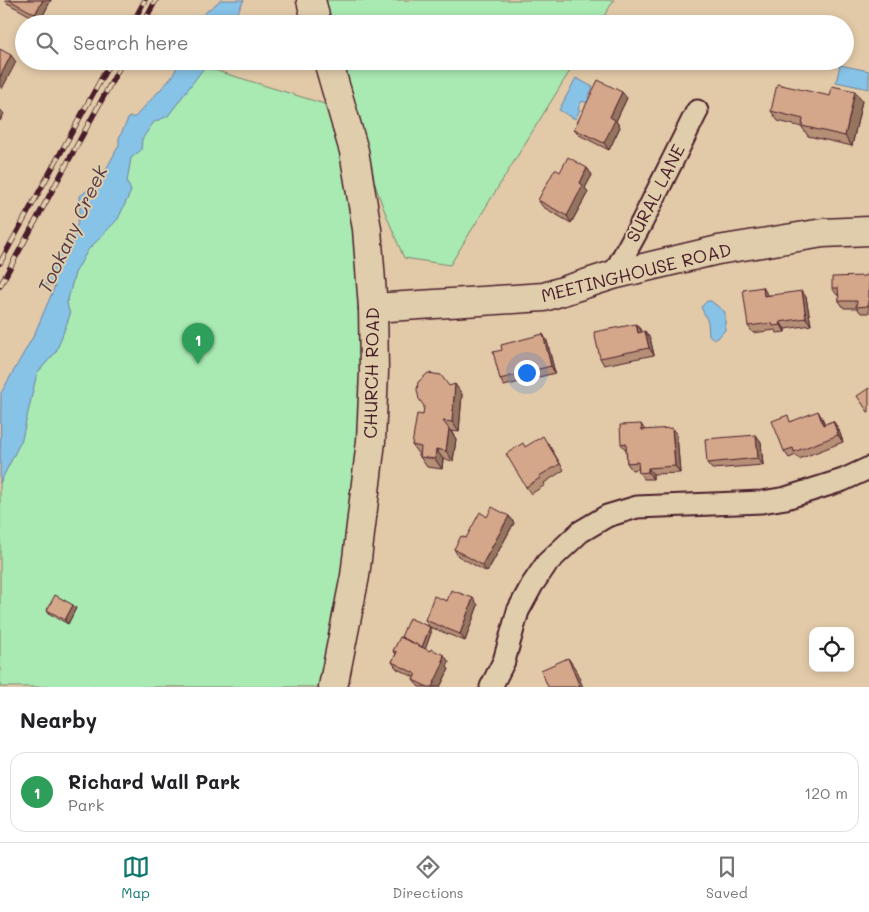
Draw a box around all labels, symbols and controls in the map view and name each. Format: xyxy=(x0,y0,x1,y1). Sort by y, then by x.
search box xyxy=(15,15,854,70)
icon: search xyxy=(33,29,61,57)
text: Search here xyxy=(73,30,189,55)
street label: SURAL LANE xyxy=(620,140,690,246)
water label: Tookany Creek xyxy=(31,160,113,297)
street label: MEETINGHOUSE ROAD xyxy=(538,237,734,307)
street label: CHURCH ROAD xyxy=(358,307,384,439)
pin: 1 xyxy=(182,323,214,364)
your location xyxy=(514,360,540,386)
map controls xyxy=(809,627,854,672)
button: locate xyxy=(809,627,854,672)
text: Nearby xyxy=(20,706,97,733)
text: Richard Wall Park xyxy=(68,769,240,794)
text: 1 xyxy=(33,782,41,803)
text: 120 m xyxy=(804,782,848,803)
text: Park xyxy=(68,794,104,815)
tab: Map xyxy=(121,853,150,902)
tab: Directions xyxy=(392,853,464,902)
tab: Saved xyxy=(706,853,748,902)

